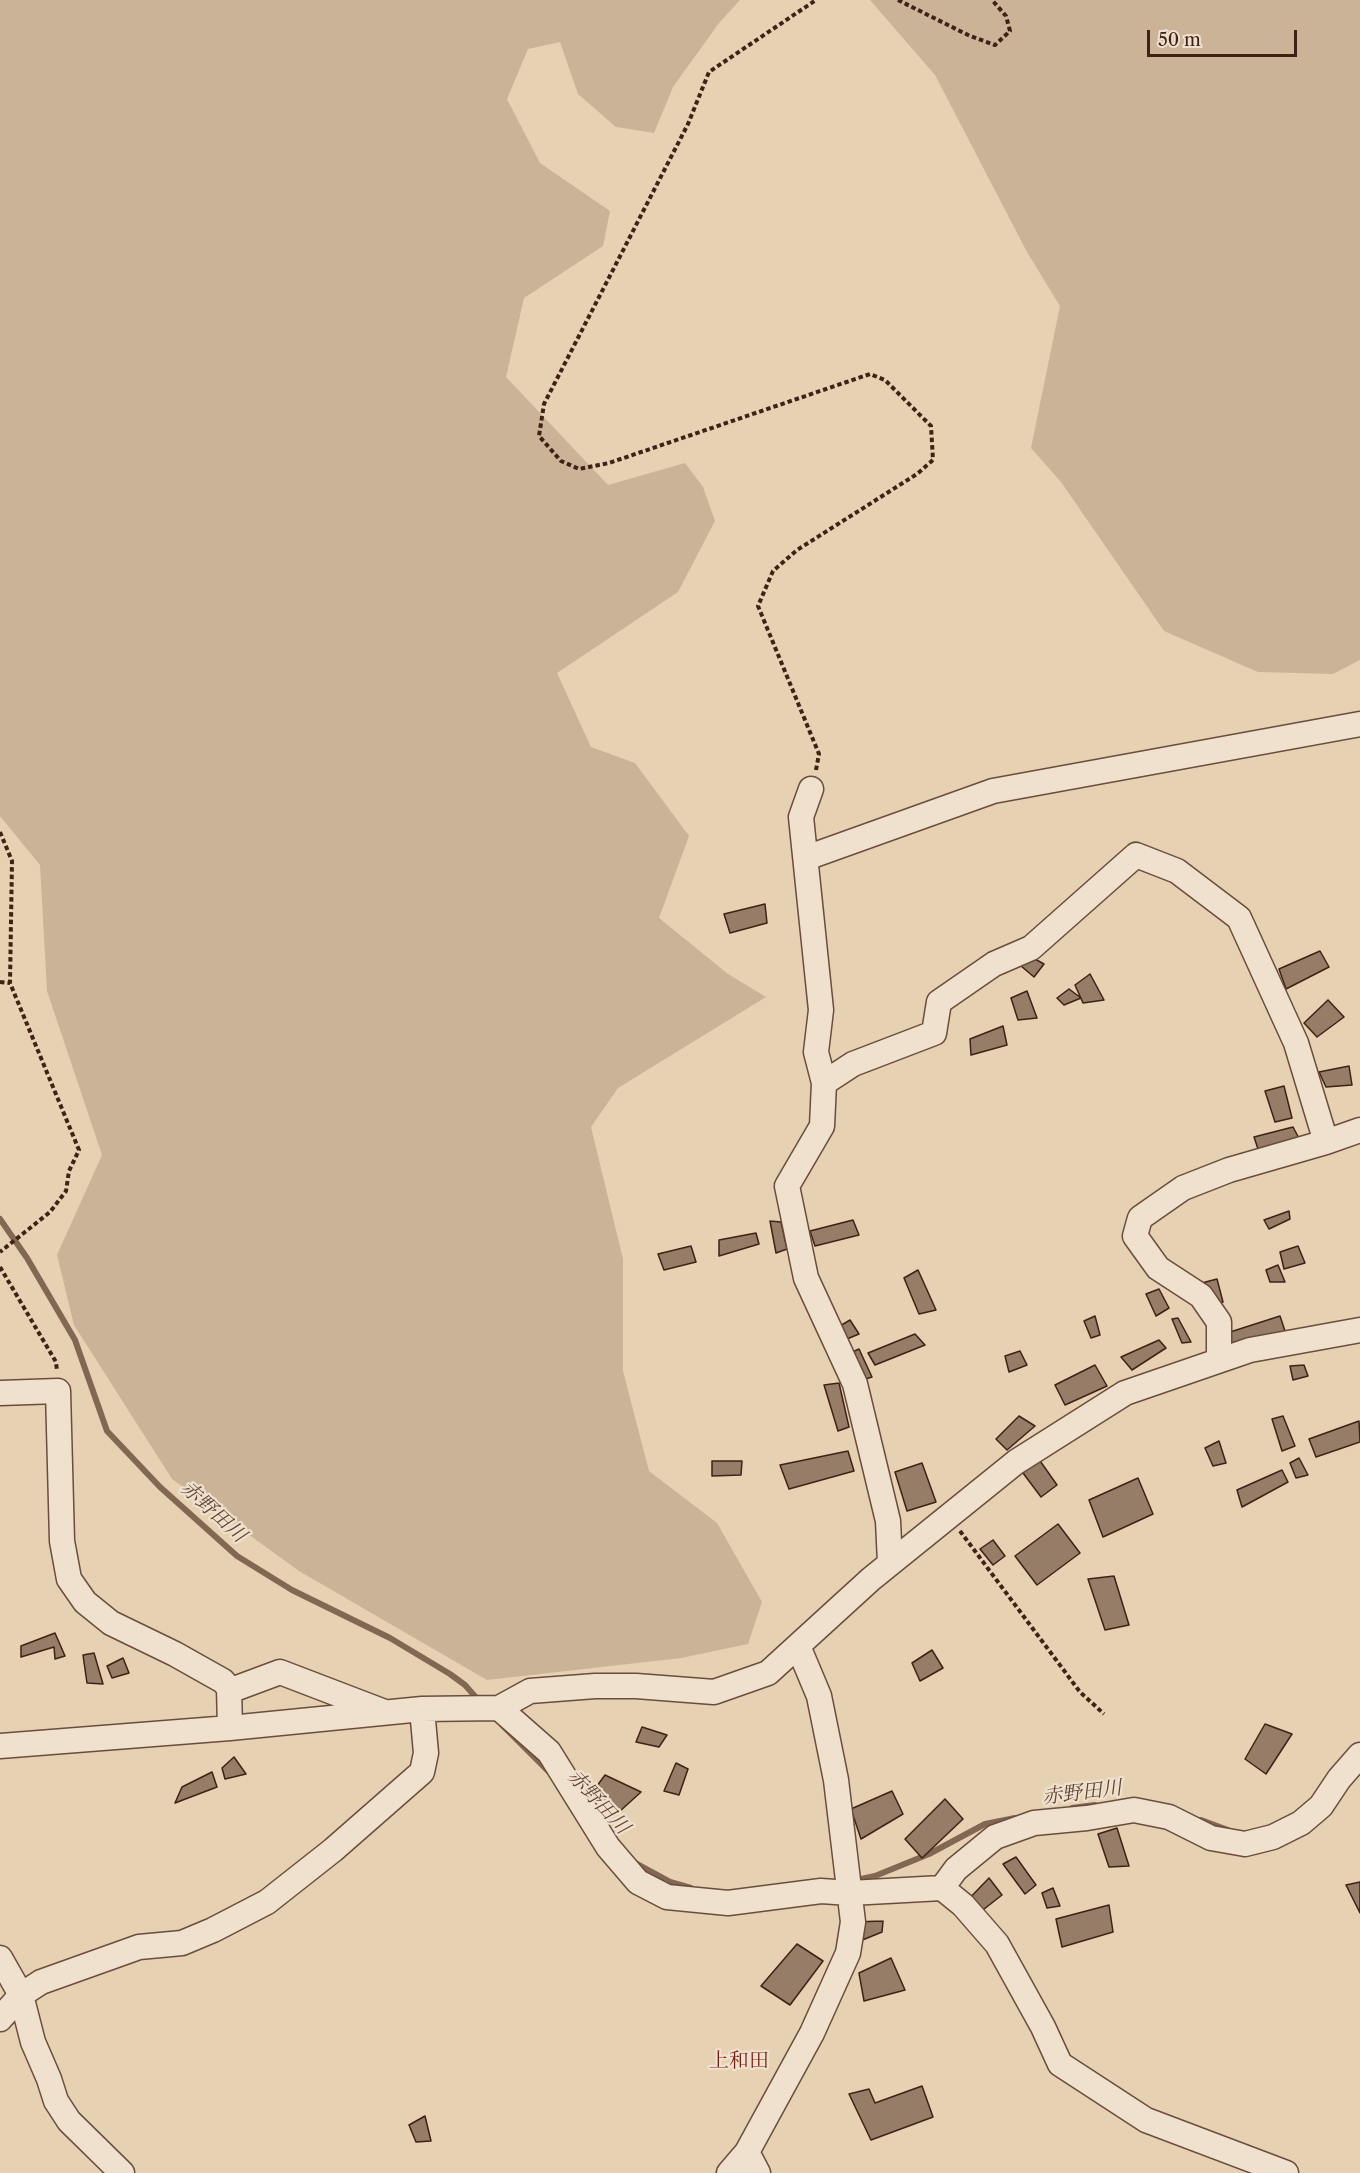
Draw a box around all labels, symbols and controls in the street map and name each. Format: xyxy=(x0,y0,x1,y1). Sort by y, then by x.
scale bar xyxy=(1150,18,1300,56)
text: 50 m xyxy=(1158,29,1201,51)
water label: 赤野田川 xyxy=(175,1476,251,1548)
water label: 赤野田川 xyxy=(562,1765,634,1839)
water label: 赤野田川 xyxy=(1041,1776,1123,1810)
district label: 上和田 xyxy=(709,2049,769,2073)

